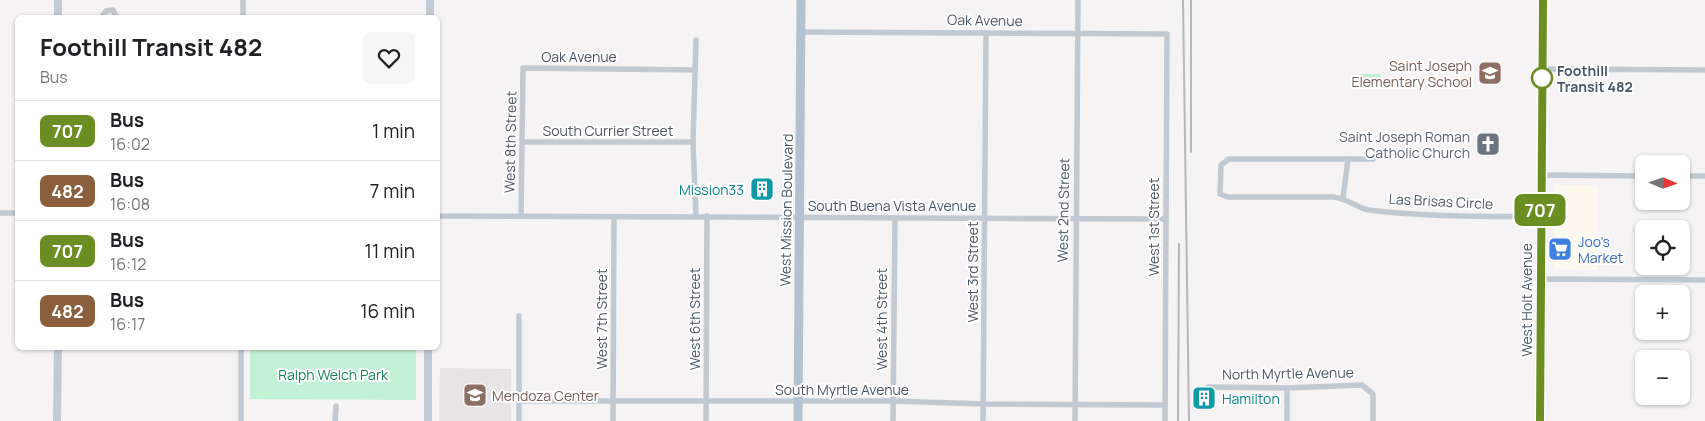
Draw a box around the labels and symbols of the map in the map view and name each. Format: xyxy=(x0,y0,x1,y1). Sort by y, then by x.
street label: Oak Avenue xyxy=(947,10,1023,30)
street label: Oak Avenue xyxy=(541,47,617,66)
place label: Saint Joseph Elementary School xyxy=(1352,56,1472,91)
school or university icon: Saint Joseph Elementary School xyxy=(1477,60,1503,86)
place label: Foothill Transit 482 xyxy=(1557,61,1633,96)
marker: Foothill Transit 482 xyxy=(1531,67,1553,89)
street label: West 8th Street xyxy=(500,90,520,193)
street label: South Currier Street xyxy=(543,121,674,140)
place label: Saint Joseph Roman Catholic Church xyxy=(1339,127,1470,162)
church icon: Saint Joseph Roman Catholic Church xyxy=(1475,131,1501,157)
street label: West Mission Boulevard xyxy=(775,134,797,286)
north arrow xyxy=(1635,155,1690,210)
street label: West 2nd Street xyxy=(1053,157,1073,262)
building icon: Mission33 xyxy=(749,176,775,202)
street label: West 1st Street xyxy=(1144,177,1163,276)
place label: Mission33 xyxy=(679,180,744,199)
street label: Las Brisas Circle xyxy=(1388,189,1494,213)
line badge: 707 xyxy=(1511,194,1569,226)
street label: South Buena Vista Avenue xyxy=(808,196,976,215)
street label: West 3rd Street xyxy=(963,221,982,323)
place label: Joo's Market xyxy=(1578,232,1624,267)
supermarket icon: Joo's Market xyxy=(1547,236,1573,262)
street label: West Holt Avenue xyxy=(1517,243,1536,357)
street label: West 6th Street xyxy=(685,267,704,370)
street label: West 4th Street xyxy=(872,267,891,370)
street label: West 7th Street xyxy=(592,268,611,370)
street label: North Myrtle Avenue xyxy=(1222,362,1354,384)
park label: Ralph Welch Park xyxy=(278,365,389,384)
street label: South Myrtle Avenue xyxy=(775,380,909,399)
school or university icon: Mendoza Center xyxy=(462,382,488,408)
building icon: Hamilton xyxy=(1191,385,1217,411)
place label: Mendoza Center xyxy=(492,386,599,405)
place label: Hamilton xyxy=(1222,389,1280,408)

